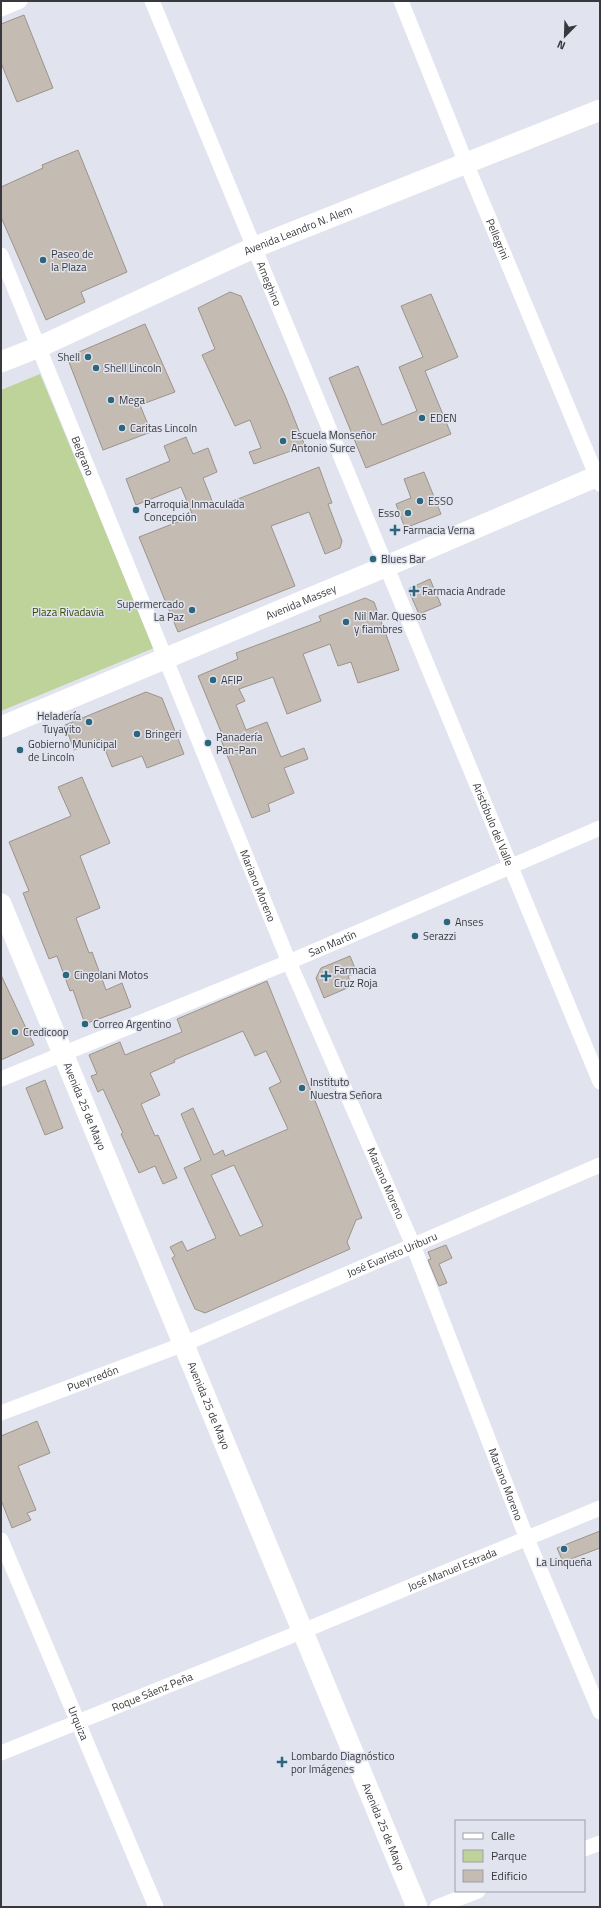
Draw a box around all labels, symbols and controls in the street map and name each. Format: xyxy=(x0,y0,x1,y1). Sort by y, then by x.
north arrow xyxy=(545,16,585,56)
text: N xyxy=(554,36,568,54)
street label: Avenida Leandro N. Alem xyxy=(241,201,354,259)
street label: Pellegrini xyxy=(482,216,513,262)
place label: Paseo de la Plaza xyxy=(51,246,94,275)
marker: Paseo de la Plaza xyxy=(38,255,48,265)
street label: Ameghino xyxy=(253,259,286,309)
place label: Shell xyxy=(57,349,80,365)
marker: Shell xyxy=(83,352,93,362)
place label: Shell Lincoln xyxy=(104,360,162,376)
marker: Shell Lincoln xyxy=(91,363,101,373)
place label: Mega xyxy=(119,392,145,408)
marker: Mega xyxy=(106,395,116,405)
place label: EDEN xyxy=(430,410,457,426)
marker: EDEN xyxy=(417,413,427,423)
place label: Caritas Lincoln xyxy=(130,420,197,436)
marker: Caritas Lincoln xyxy=(117,423,127,433)
place label: Escuela Monseñor Antonio Surce xyxy=(291,427,376,456)
street label: Belgrano xyxy=(68,434,98,478)
marker: Escuela Monseñor Antonio Surce xyxy=(278,436,288,446)
place label: ESSO xyxy=(428,493,453,509)
place label: Parroquia Inmaculada Concepción xyxy=(144,496,245,525)
marker: ESSO xyxy=(415,496,425,506)
marker: Parroquia Inmaculada Concepción xyxy=(131,505,141,515)
place label: Esso xyxy=(378,505,400,521)
marker: Esso xyxy=(403,508,413,518)
place label: Farmacia Verna xyxy=(403,522,475,538)
marker: Farmacia Verna xyxy=(390,525,400,535)
place label: Blues Bar xyxy=(381,551,426,567)
marker: Blues Bar xyxy=(368,554,378,564)
street label: Avenida Massey xyxy=(263,580,339,624)
place label: Farmacia Andrade xyxy=(422,583,506,599)
marker: Farmacia Andrade xyxy=(409,586,419,596)
place label: Supermercado La Paz xyxy=(117,596,184,625)
park label: Plaza Rivadavia xyxy=(32,604,104,620)
marker: Supermercado La Paz xyxy=(187,605,197,615)
place label: Nil Mar. Quesos y fiambres xyxy=(354,608,426,637)
marker: Nil Mar. Quesos y fiambres xyxy=(341,617,351,627)
place label: AFIP xyxy=(221,672,243,688)
marker: AFIP xyxy=(208,675,218,685)
place label: Heladería Tuyayito xyxy=(37,708,81,737)
marker: Heladería Tuyayito xyxy=(84,717,94,727)
place label: Bringeri xyxy=(145,726,181,742)
marker: Bringeri xyxy=(132,729,142,739)
place label: Panadería Pan-Pan xyxy=(216,729,263,758)
place label: Gobierno Municipal de Lincoln xyxy=(28,736,117,765)
marker: Panadería Pan-Pan xyxy=(203,738,213,748)
marker: Gobierno Municipal de Lincoln xyxy=(15,745,25,755)
street label: Aristóbulo del Valle xyxy=(469,780,518,869)
street label: Mariano Moreno xyxy=(236,847,280,924)
place label: Anses xyxy=(455,914,483,930)
marker: Anses xyxy=(442,917,452,927)
street label: San Martín xyxy=(306,926,359,961)
place label: Serazzi xyxy=(423,928,456,944)
marker: Serazzi xyxy=(410,931,420,941)
place label: Farmacia Cruz Roja xyxy=(334,962,378,991)
place label: Cingolani Motos xyxy=(74,967,148,983)
marker: Cingolani Motos xyxy=(61,970,71,980)
marker: Farmacia Cruz Roja xyxy=(321,971,331,981)
place label: Correo Argentino xyxy=(93,1016,172,1032)
marker: Correo Argentino xyxy=(80,1019,90,1029)
place label: Credicoop xyxy=(23,1024,69,1040)
marker: Credicoop xyxy=(10,1027,20,1037)
street label: Avenida 25 de Mayo xyxy=(60,1060,110,1153)
place label: Instituto Nuestra Señora xyxy=(310,1074,383,1103)
marker: Instituto Nuestra Señora xyxy=(297,1083,307,1093)
street label: Mariano Moreno xyxy=(363,1145,409,1222)
street label: José Evaristo Uriburu xyxy=(344,1228,440,1281)
street label: Avenida 25 de Mayo xyxy=(184,1359,234,1452)
street label: Pueyrredón xyxy=(65,1361,121,1395)
street label: Mariano Moreno xyxy=(484,1446,527,1523)
street label: José Manuel Estrada xyxy=(405,1544,499,1595)
marker: La Linqueña xyxy=(559,1544,569,1554)
place label: La Linqueña xyxy=(536,1554,592,1570)
street label: Roque Sáenz Peña xyxy=(109,1668,195,1715)
street label: Urquiza xyxy=(64,1704,93,1743)
place label: Lombardo Diagnóstico por Imágenes xyxy=(291,1748,395,1777)
marker: Lombardo Diagnóstico por Imágenes xyxy=(276,1756,288,1768)
street label: Avenida 25 de Mayo xyxy=(358,1781,409,1873)
legend xyxy=(455,1820,585,1892)
text: Calle xyxy=(491,1826,515,1845)
text: Parque xyxy=(491,1846,527,1865)
text: Edificio xyxy=(491,1866,527,1885)

